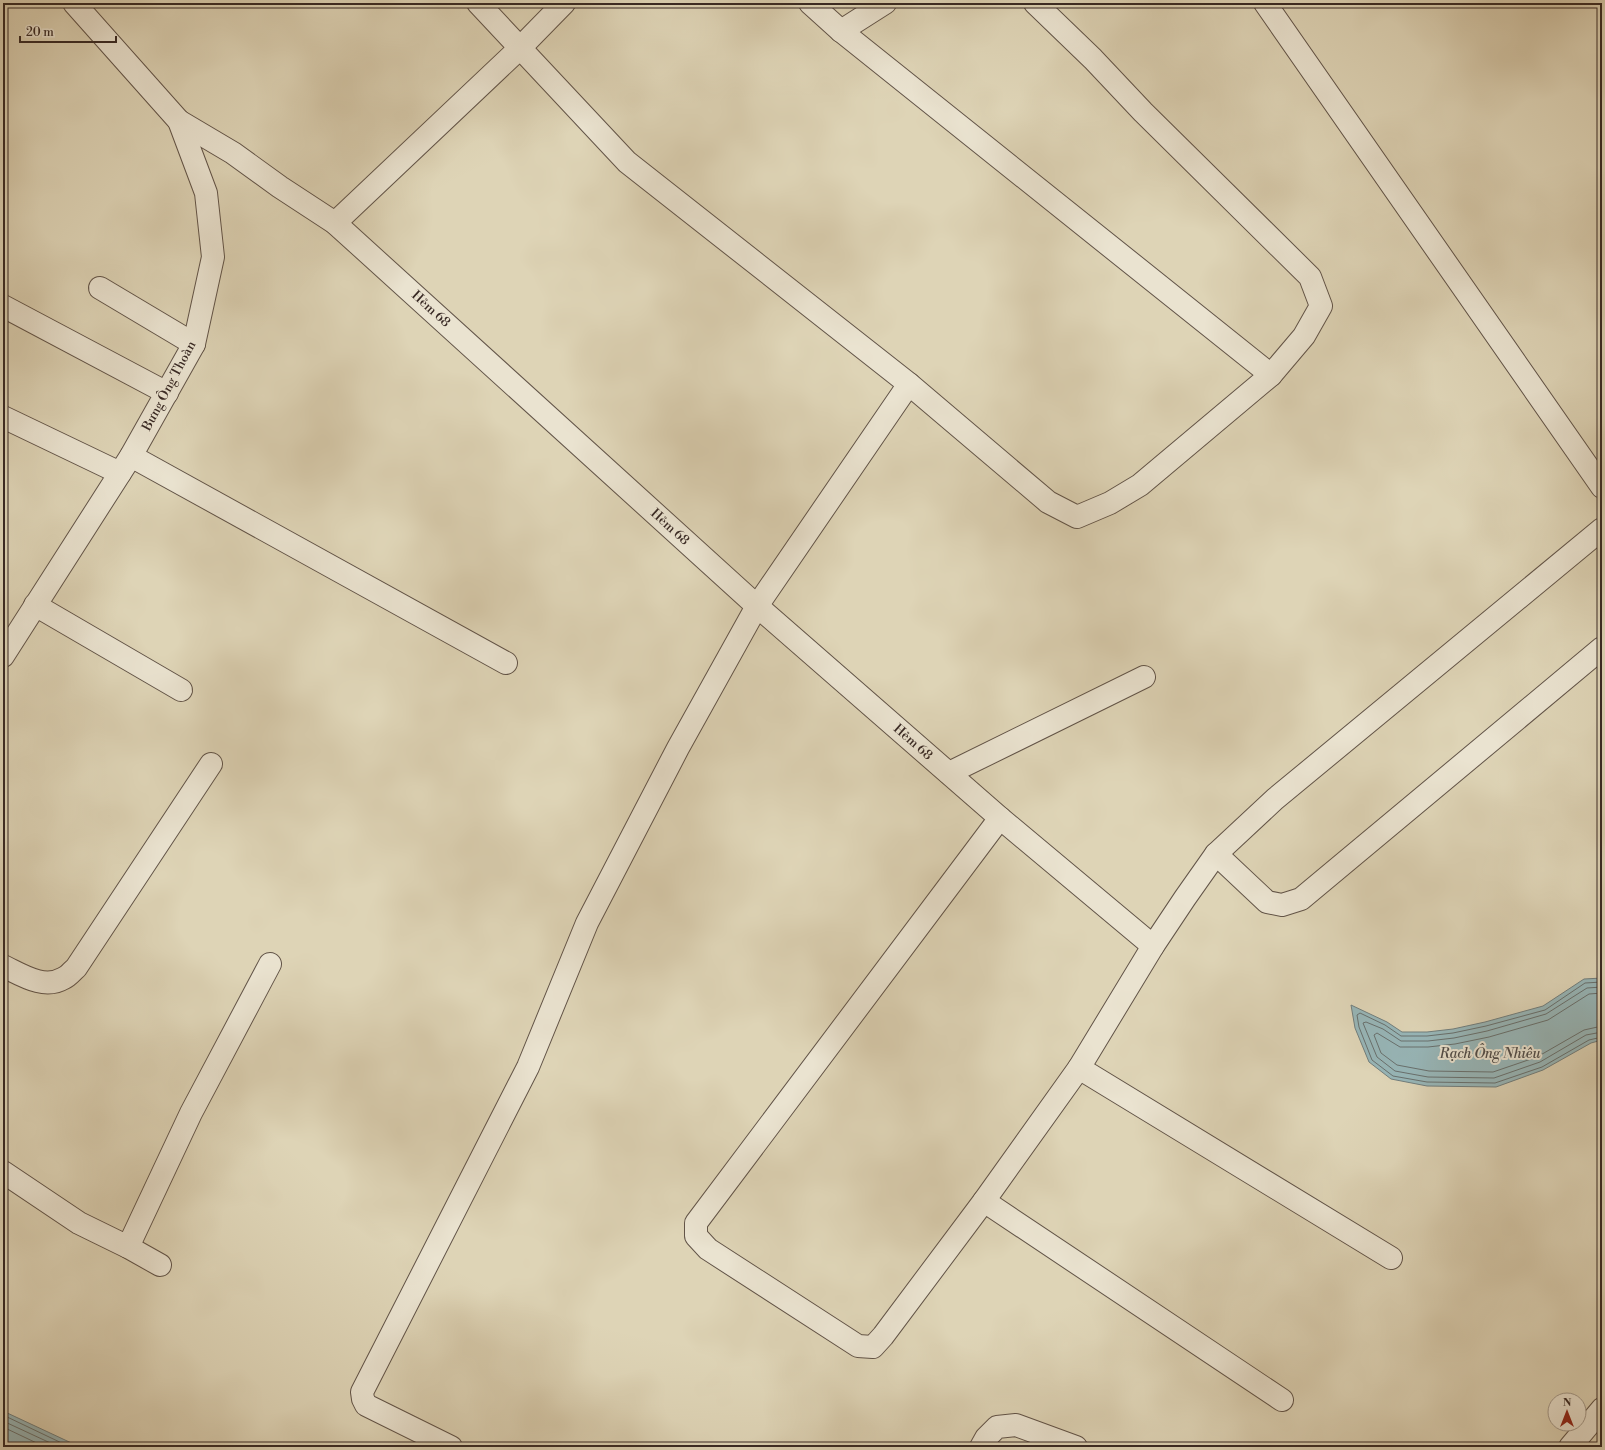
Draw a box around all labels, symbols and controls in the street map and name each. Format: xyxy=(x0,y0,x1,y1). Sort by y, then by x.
scale bar xyxy=(20,18,116,44)
text: 20 m xyxy=(26,25,54,40)
street label: Hẻm 68 xyxy=(408,287,454,331)
street label: Bưng Ông Thoàn xyxy=(137,338,199,434)
street label: Hẻm 68 xyxy=(647,505,693,549)
street label: Hẻm 68 xyxy=(890,721,936,763)
water label: Rạch Ông Nhiêu xyxy=(1439,1043,1540,1063)
north arrow xyxy=(1547,1392,1587,1432)
text: N xyxy=(1563,1396,1572,1410)

